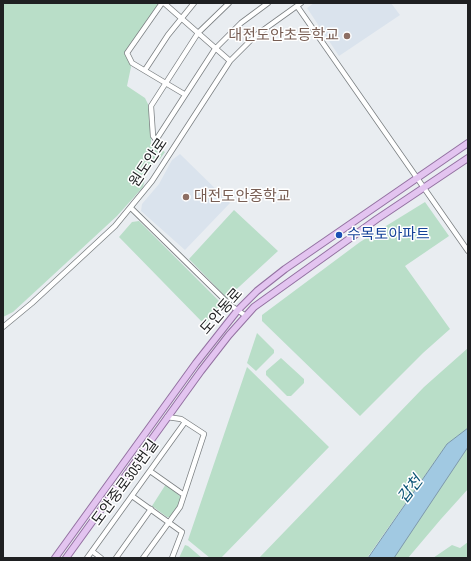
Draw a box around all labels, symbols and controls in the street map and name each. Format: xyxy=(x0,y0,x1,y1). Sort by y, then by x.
place label: 대전도안초등학교 xyxy=(229,27,339,45)
marker: 대전도안초등학교 xyxy=(342,31,352,41)
street label: 원도안로 xyxy=(126,135,172,191)
place label: 대전도안중학교 xyxy=(194,188,291,206)
marker: 대전도안중학교 xyxy=(181,192,191,202)
place label: 수목토아파트 xyxy=(347,226,430,244)
marker: 수목토아파트 xyxy=(334,230,344,240)
street label: 도안동로 xyxy=(197,285,247,339)
street label: 도안중로305번길 xyxy=(89,437,163,529)
water label: 갑천 xyxy=(394,472,428,508)

